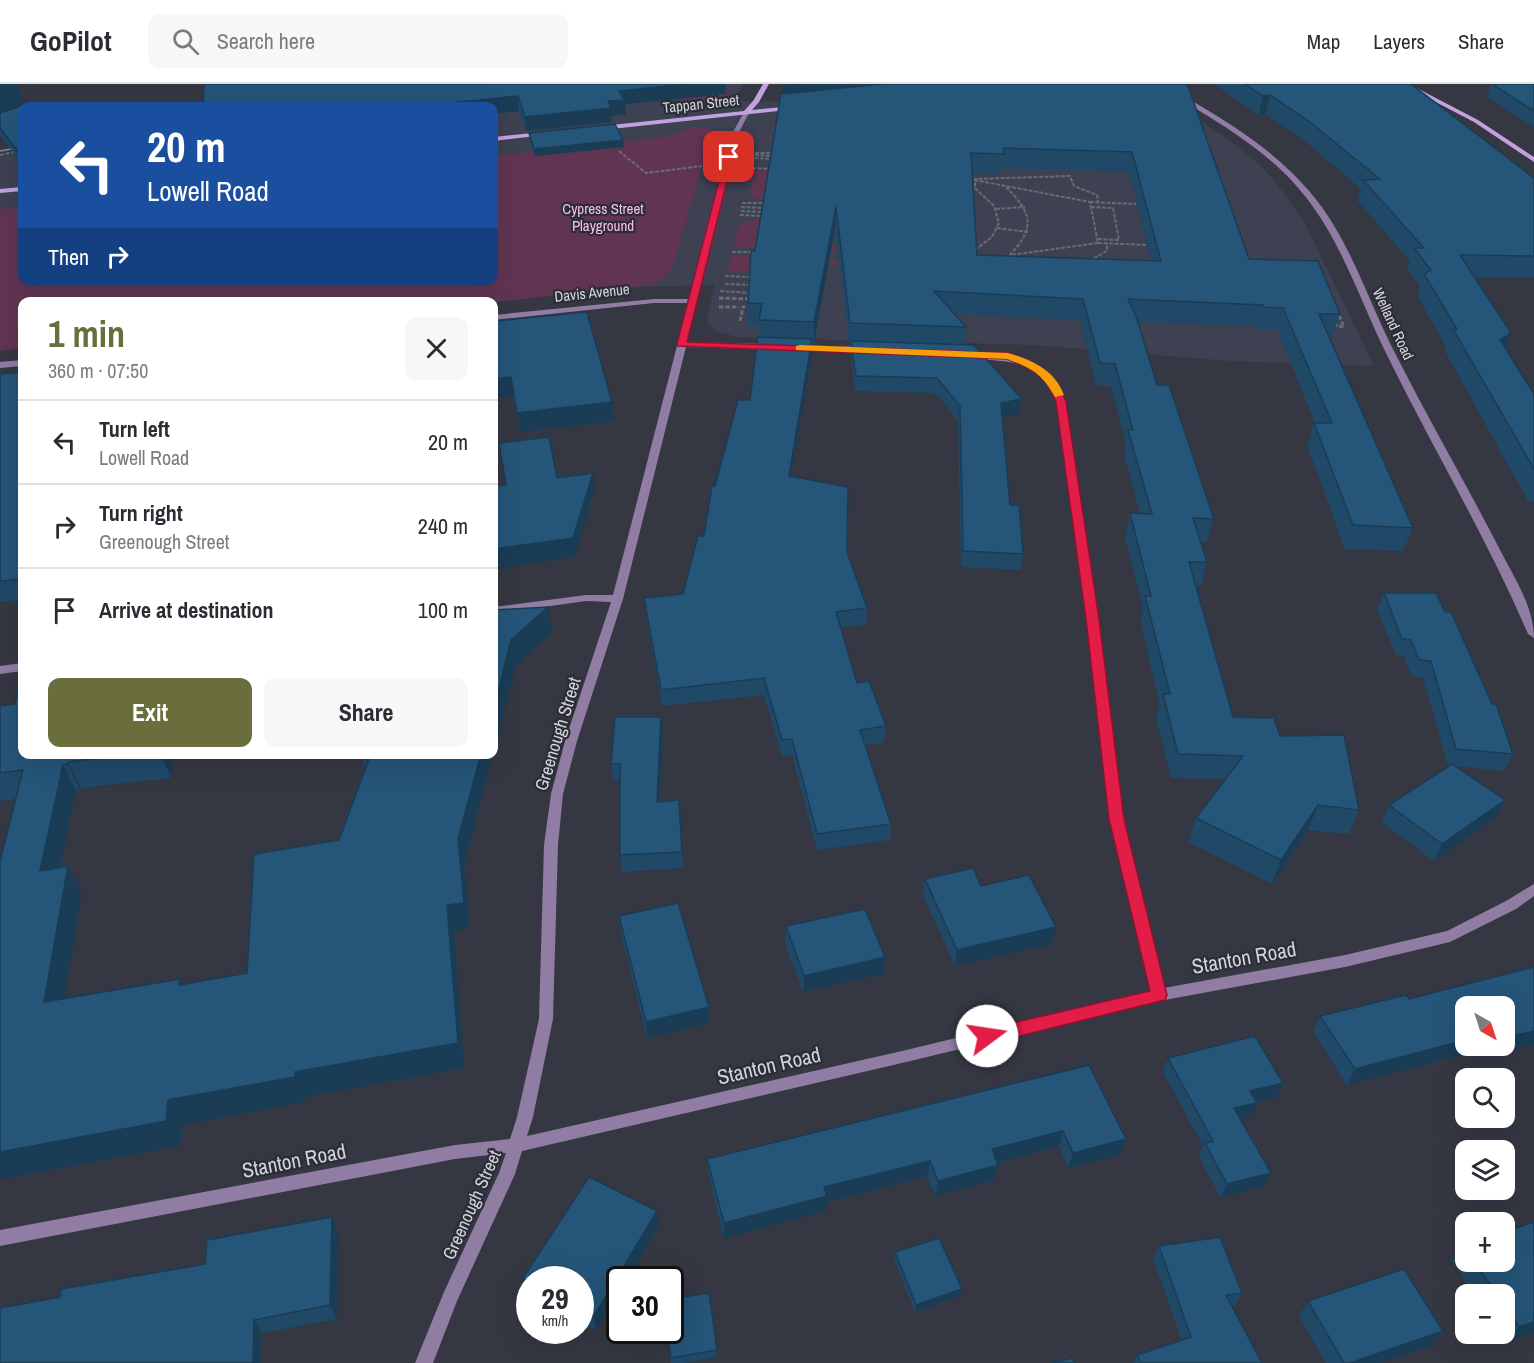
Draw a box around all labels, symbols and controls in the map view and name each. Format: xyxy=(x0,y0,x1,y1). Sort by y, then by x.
search box xyxy=(148,14,568,68)
text: GoPilot xyxy=(30,22,112,60)
icon: search xyxy=(169,25,202,58)
text: Search here xyxy=(217,26,315,56)
text: Map xyxy=(1307,27,1340,56)
text: Layers xyxy=(1373,27,1425,56)
text: Share xyxy=(1458,27,1504,56)
street label: Tappan Street xyxy=(662,89,741,118)
text: 20 m xyxy=(147,119,226,175)
icon: left xyxy=(48,126,126,204)
pin xyxy=(703,131,754,182)
icon: arrive xyxy=(712,140,745,173)
text: Lowell Road xyxy=(147,173,269,209)
park label: Cypress Street Playground xyxy=(562,198,644,236)
icon: right xyxy=(101,240,134,273)
text: Then xyxy=(48,242,89,272)
street label: Davis Avenue xyxy=(553,278,631,307)
street label: Welland Road xyxy=(1368,284,1419,363)
text: 1 min xyxy=(48,310,125,358)
button: close xyxy=(405,317,468,380)
text: 360 m · 07:50 xyxy=(48,357,148,384)
text: Turn left xyxy=(99,414,170,444)
icon: left xyxy=(48,426,81,459)
text: 20 m xyxy=(428,427,468,457)
text: Lowell Road xyxy=(99,444,189,471)
text: Turn right xyxy=(99,498,183,528)
icon: right xyxy=(48,510,81,543)
text: 240 m xyxy=(418,511,468,541)
text: Greenough Street xyxy=(99,528,229,555)
icon: arrive xyxy=(48,594,81,627)
text: Arrive at destination xyxy=(99,595,273,625)
text: 100 m xyxy=(418,595,468,625)
street label: Greenough Street xyxy=(528,674,587,794)
button: Exit xyxy=(48,678,252,747)
button: Share xyxy=(264,678,468,747)
street label: Stanton Road xyxy=(1190,934,1298,981)
north arrow xyxy=(1455,996,1515,1056)
map controls xyxy=(1455,996,1515,1344)
position arrow xyxy=(955,1004,1019,1068)
street label: Stanton Road xyxy=(714,1040,823,1091)
button: search xyxy=(1455,1068,1515,1128)
street label: Stanton Road xyxy=(239,1136,348,1185)
button: layers xyxy=(1455,1140,1515,1200)
street label: Greenough Street xyxy=(436,1146,507,1263)
button: + xyxy=(1455,1212,1515,1272)
speed limit sign: 30 xyxy=(606,1266,684,1344)
text: 29 xyxy=(541,1278,569,1318)
button: − xyxy=(1455,1284,1515,1344)
text: km/h xyxy=(542,1310,568,1331)

